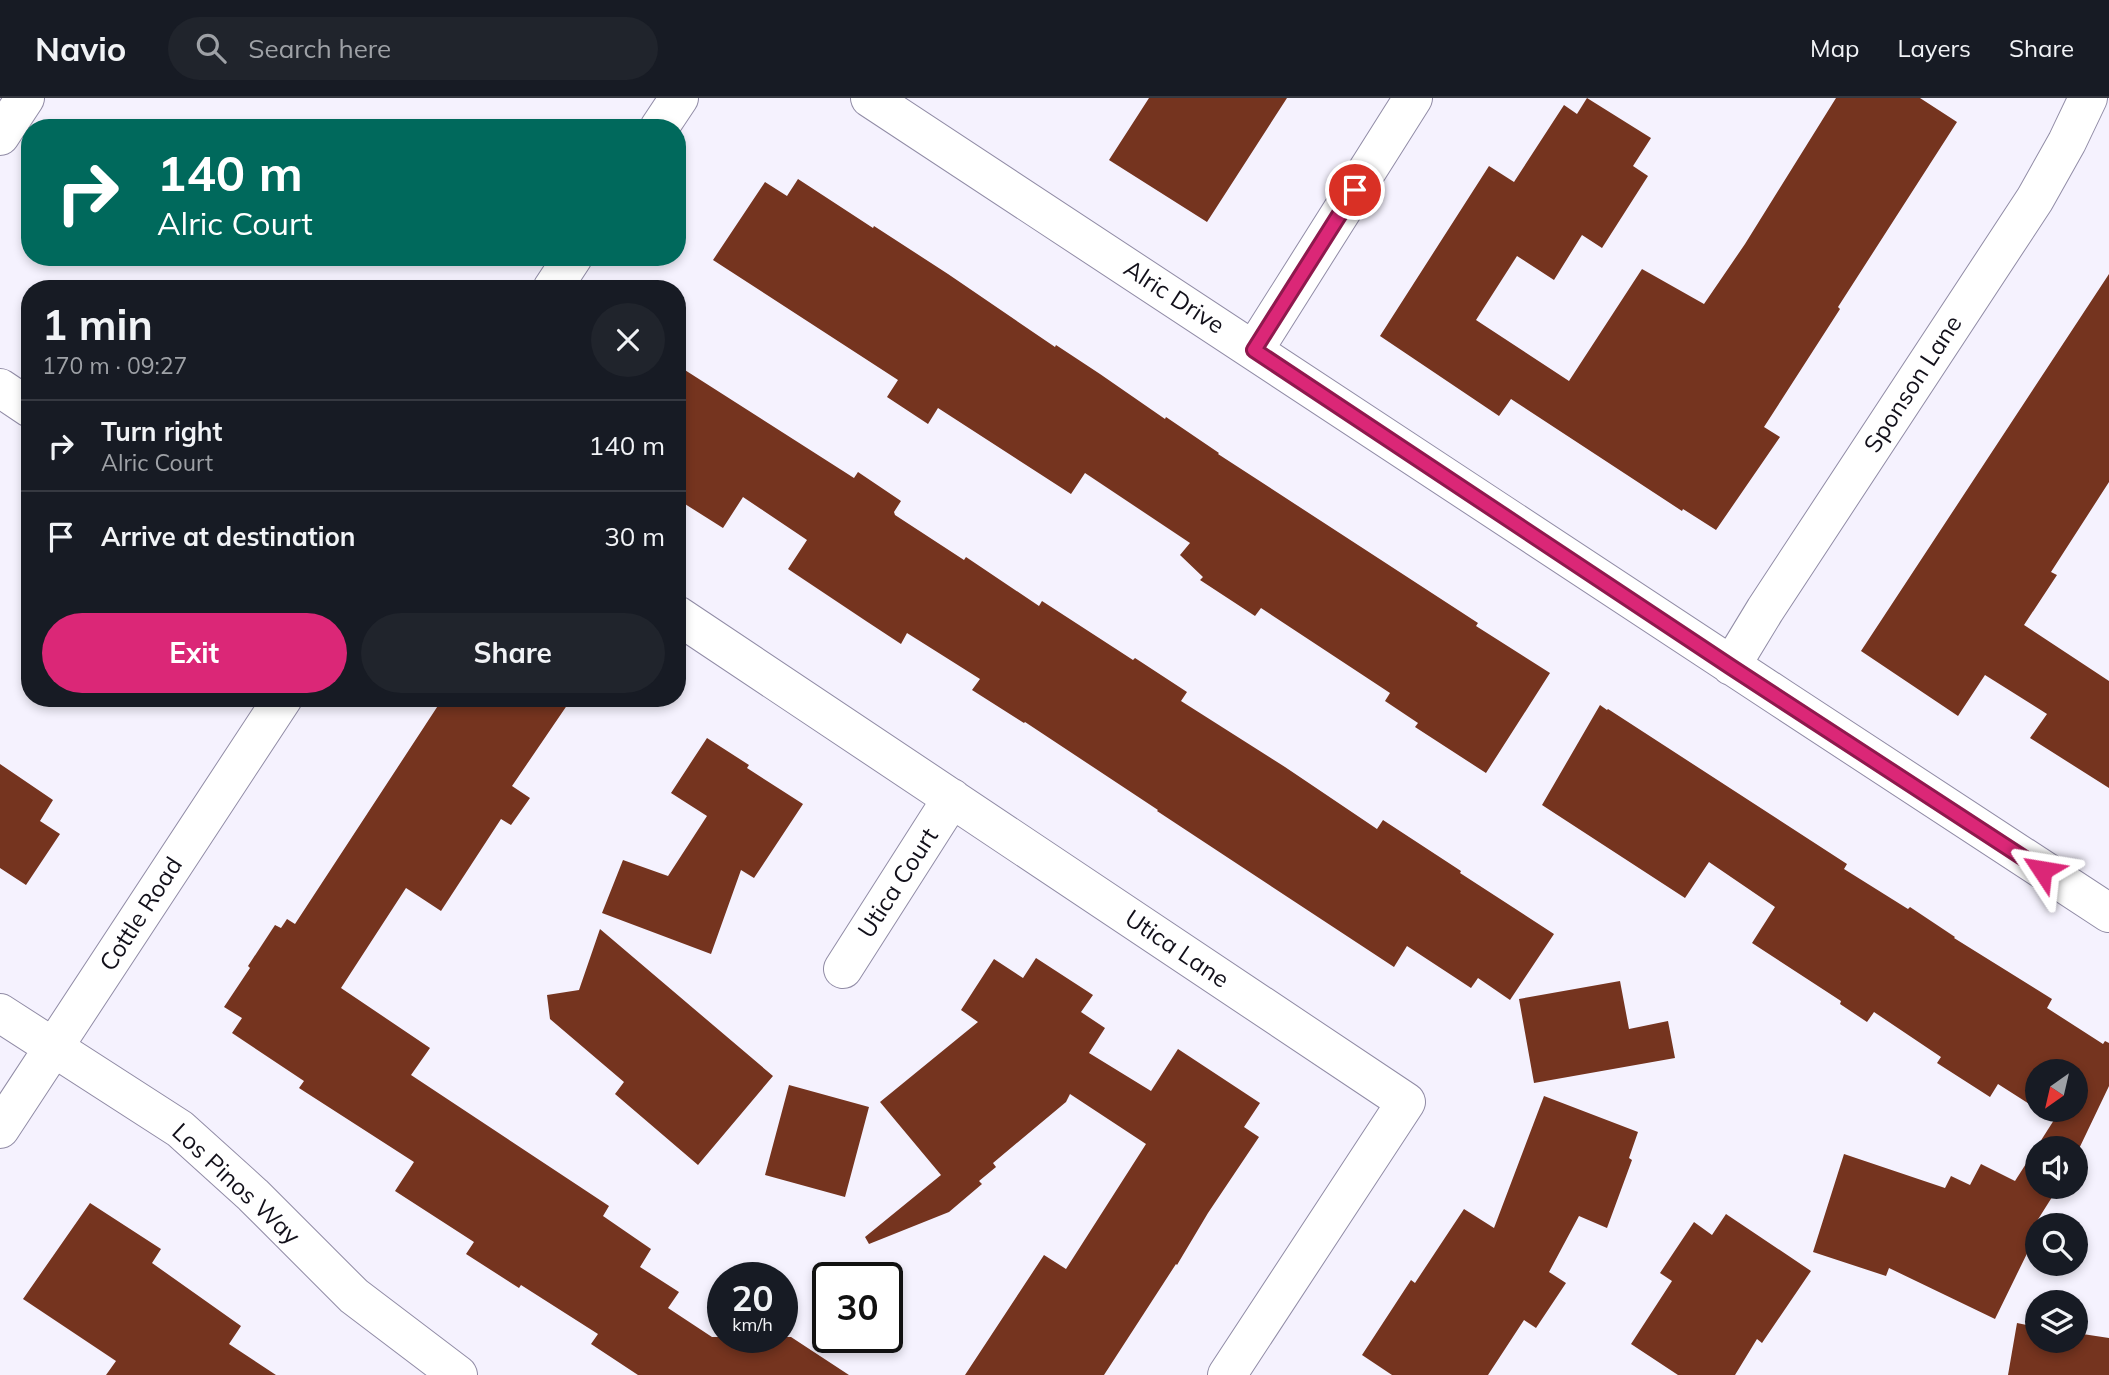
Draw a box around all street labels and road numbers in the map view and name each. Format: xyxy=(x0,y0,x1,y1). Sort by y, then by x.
street label: Alric Drive xyxy=(1119,253,1230,340)
street label: Sponson Lane xyxy=(1857,309,1968,458)
street label: Utica Court xyxy=(851,822,944,943)
street label: Cottle Road xyxy=(92,851,188,976)
street label: Utica Lane xyxy=(1120,903,1235,994)
street label: Los Pinos Way xyxy=(166,1116,307,1250)

